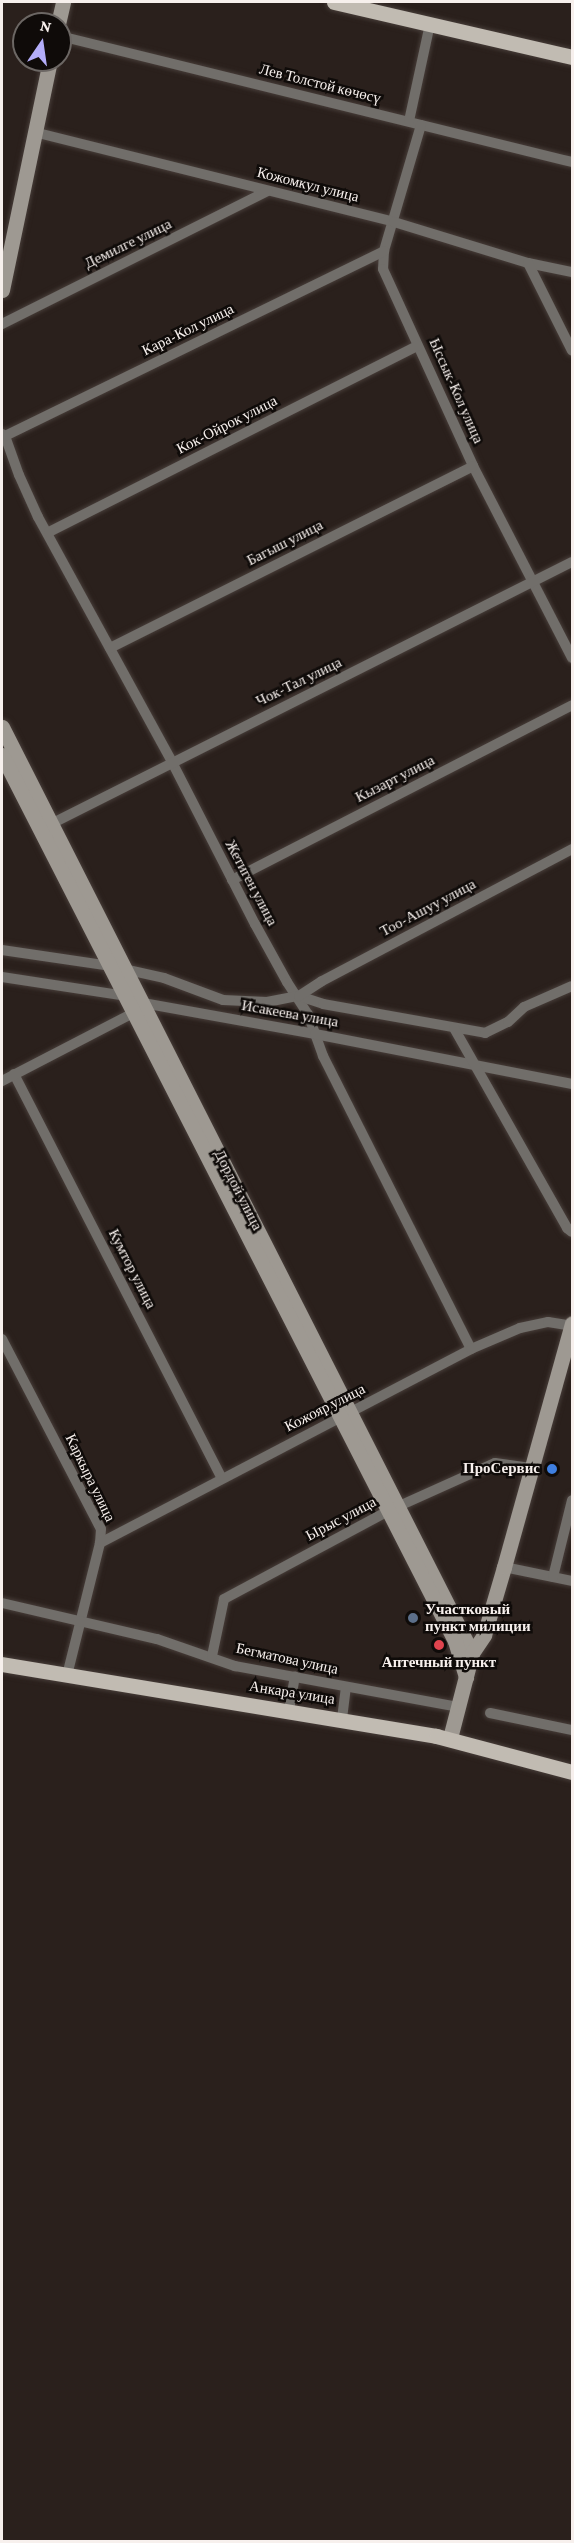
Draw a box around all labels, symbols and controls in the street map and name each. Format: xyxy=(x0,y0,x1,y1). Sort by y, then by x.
north arrow xyxy=(12,12,72,72)
text: N xyxy=(38,16,53,35)
street label: Лев Толстой көчөсү xyxy=(257,60,383,108)
street label: Кожомкул улица xyxy=(255,164,361,206)
street label: Демилге улица xyxy=(82,215,174,273)
street label: Кара-Кол улица xyxy=(139,300,237,360)
street label: Ыссык-Кол улица xyxy=(425,336,487,446)
street label: Кок-Ойрок улица xyxy=(174,392,280,458)
street label: Багыш улица xyxy=(244,516,326,570)
street label: Чок-Тал улица xyxy=(253,654,345,710)
street label: Кызарт улица xyxy=(352,751,438,807)
street label: Жетиген улица xyxy=(221,837,281,929)
street label: Тоо-Ашуу улица xyxy=(377,875,479,941)
street label: Исакеева улица xyxy=(240,997,340,1031)
street label: Дордой улица xyxy=(210,1147,266,1233)
street label: Кумтор улица xyxy=(104,1226,160,1312)
street label: Кожояр улица xyxy=(282,1380,368,1436)
street label: Каркыра улица xyxy=(61,1431,119,1525)
place label: ПроСервис xyxy=(463,1460,540,1478)
marker: ПроСервис xyxy=(545,1462,559,1476)
street label: Ырыс улица xyxy=(303,1493,379,1545)
place label: Участковый пункт милиции xyxy=(425,1600,531,1635)
marker: Участковый пункт милиции xyxy=(406,1611,420,1625)
marker: Аптечный пункт xyxy=(432,1638,446,1652)
street label: Бегматова улица xyxy=(234,1639,340,1679)
place label: Аптечный пункт xyxy=(382,1654,496,1672)
street label: Анкара улица xyxy=(248,1677,336,1709)

